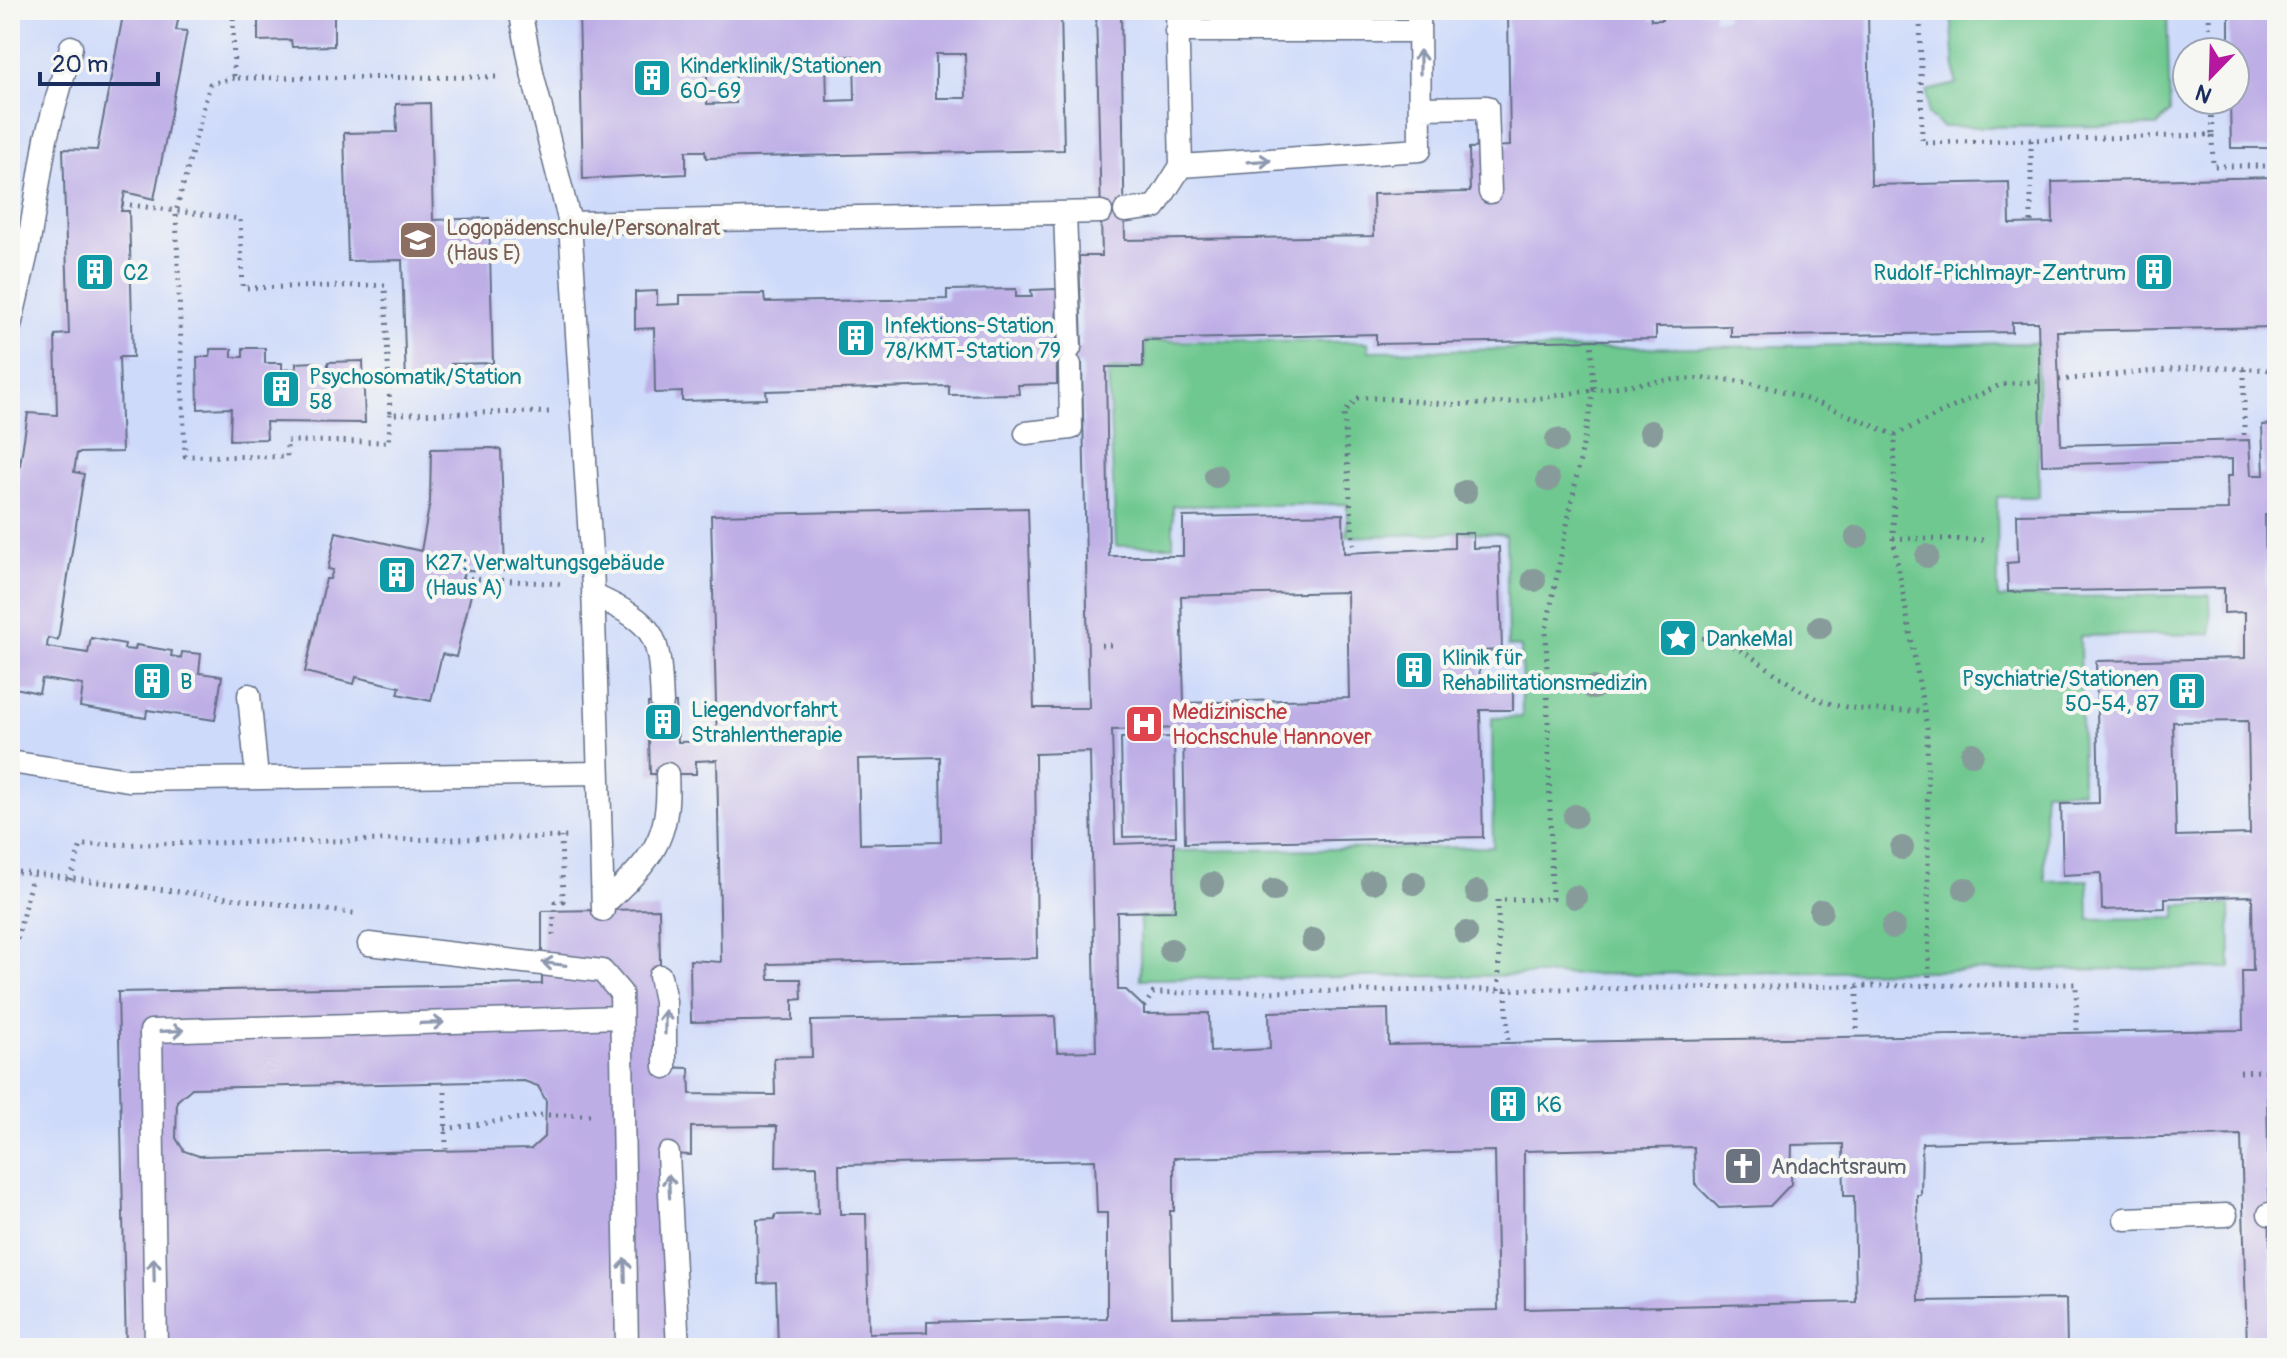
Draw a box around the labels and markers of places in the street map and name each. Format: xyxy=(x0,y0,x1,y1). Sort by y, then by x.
place label: Kinderklinik/Stationen 60-69 xyxy=(680,52,882,105)
building icon: Kinderklinik/Stationen 60-69 xyxy=(631,57,673,99)
place label: Logopädenschule/Personalrat (Haus E) xyxy=(446,214,721,267)
school or university icon: Logopädenschule/Personalrat (Haus E) xyxy=(397,219,439,261)
building icon: C2 xyxy=(74,251,116,293)
building icon: Rudolf-Pichlmayr-Zentrum xyxy=(2133,251,2175,293)
place label: C2 xyxy=(123,259,149,287)
place label: Rudolf-Pichlmayr-Zentrum xyxy=(1873,259,2126,287)
place label: Infektions-Station 78/KMT-Station 79 xyxy=(884,312,1061,365)
building icon: Infektions-Station 78/KMT-Station 79 xyxy=(835,317,877,359)
place label: Psychosomatik/Station 58 xyxy=(309,363,522,416)
building icon: Psychosomatik/Station 58 xyxy=(260,368,302,410)
place label: K27: Verwaltungsgebäude (Haus A) xyxy=(425,549,665,602)
building icon: K27: Verwaltungsgebäude (Haus A) xyxy=(376,554,418,596)
place icon: DankeMal xyxy=(1657,617,1699,659)
place label: DankeMal xyxy=(1706,625,1793,653)
place label: Klinik für Rehabilitationsmedizin xyxy=(1442,644,1647,697)
building icon: Klinik für Rehabilitationsmedizin xyxy=(1393,649,1435,691)
building icon: B xyxy=(131,660,173,702)
place label: Psychiatrie/Stationen 50-54, 87 xyxy=(1962,665,2159,718)
place label: B xyxy=(180,668,192,696)
building icon: Psychiatrie/Stationen 50-54, 87 xyxy=(2166,670,2208,712)
place label: Liegendvorfahrt Strahlentherapie xyxy=(691,696,842,749)
place label: Medizinische Hochschule Hannover xyxy=(1172,698,1372,751)
building icon: Liegendvorfahrt Strahlentherapie xyxy=(642,701,684,743)
hospital icon: Medizinische Hochschule Hannover xyxy=(1123,703,1165,745)
building icon: K6 xyxy=(1487,1083,1529,1125)
place label: K6 xyxy=(1536,1091,1562,1119)
church icon: Andachtsraum xyxy=(1722,1145,1764,1187)
place label: Andachtsraum xyxy=(1771,1153,1907,1181)

